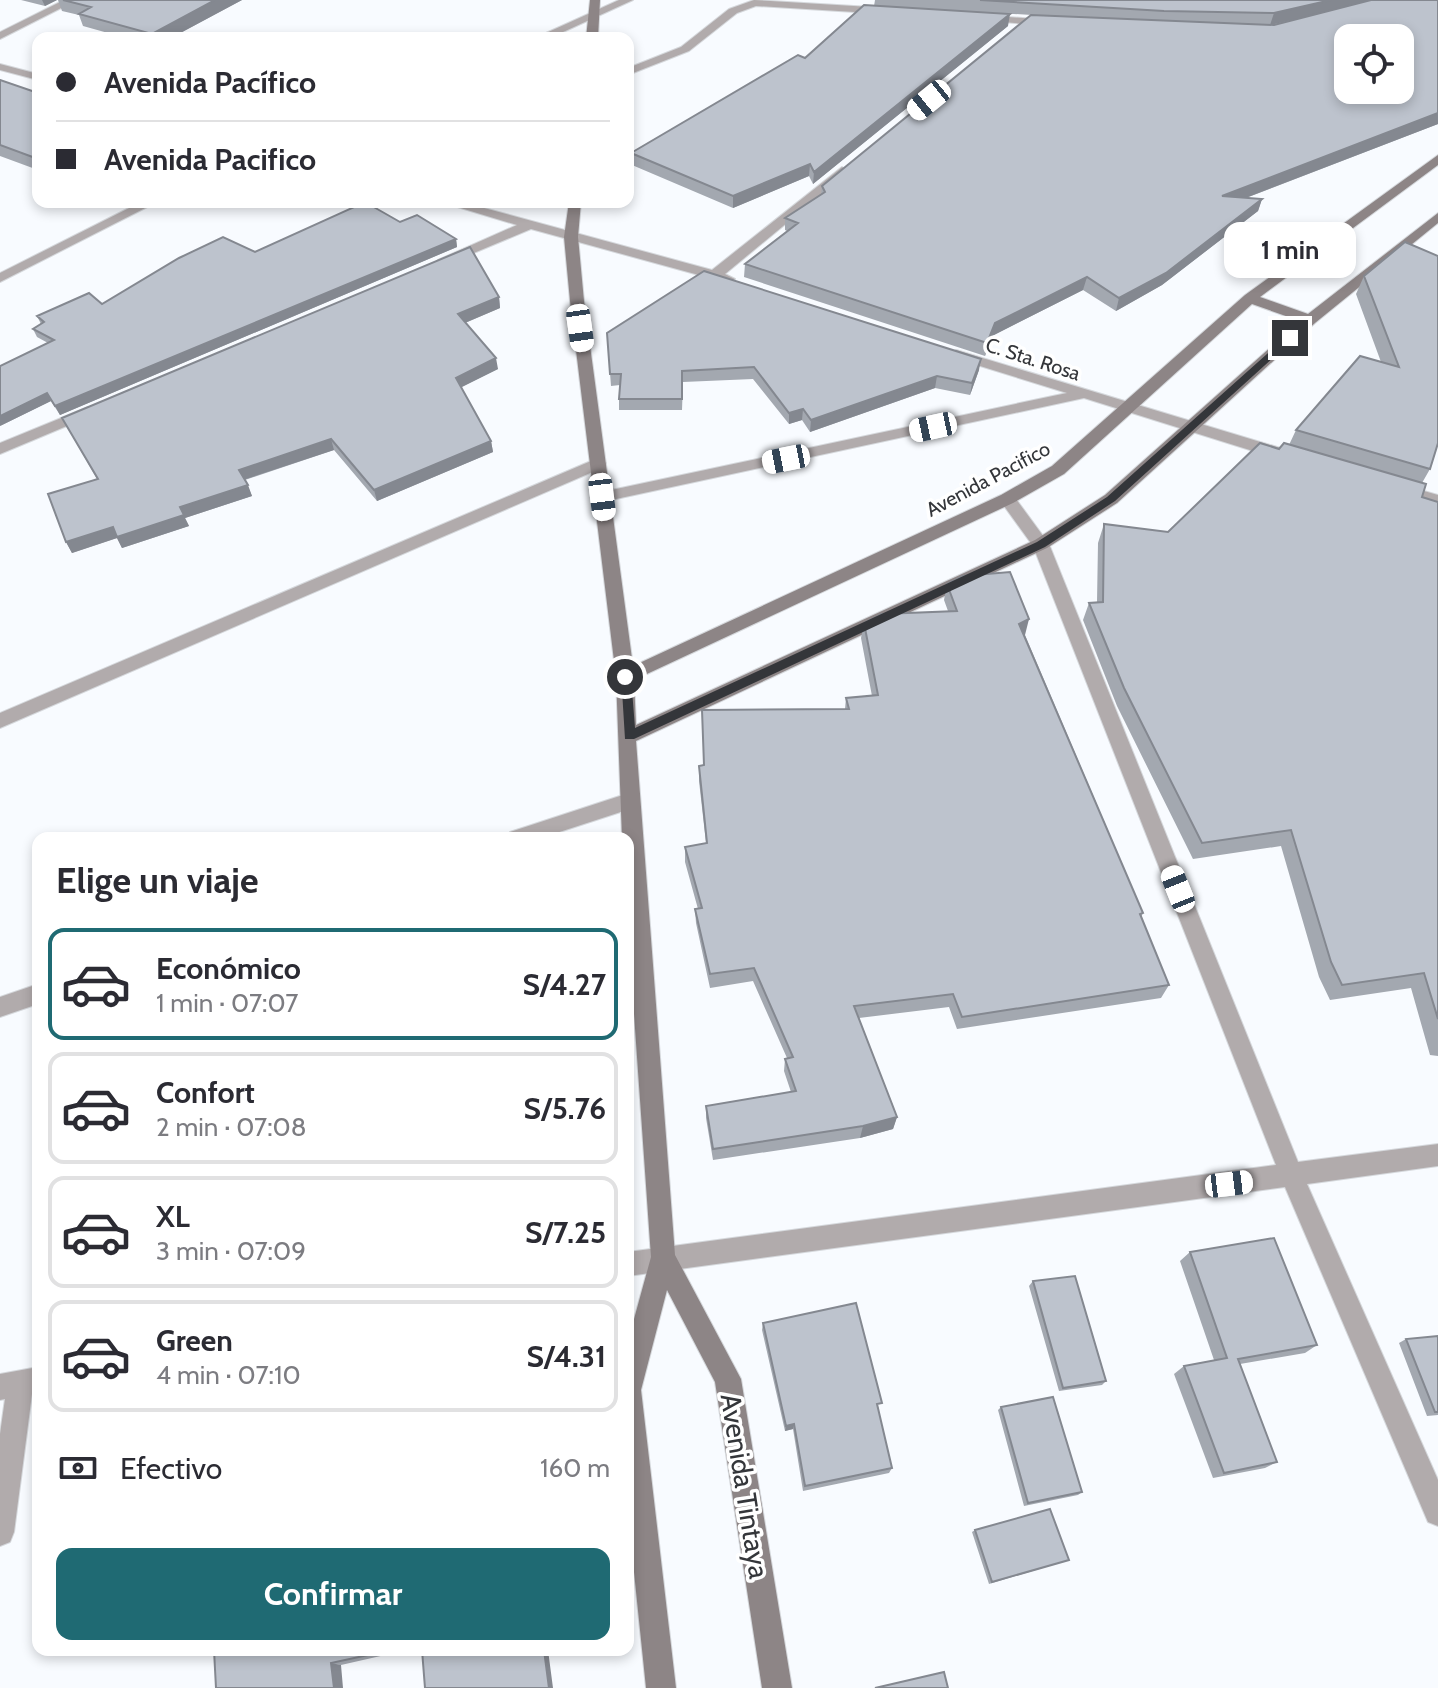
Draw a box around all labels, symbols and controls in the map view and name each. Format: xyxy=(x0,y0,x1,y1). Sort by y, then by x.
map controls xyxy=(1334,24,1414,104)
button: locate xyxy=(1334,24,1414,104)
text: Avenida Pacífico xyxy=(104,64,316,101)
car xyxy=(903,76,955,124)
text: Avenida Pacifico xyxy=(104,141,316,178)
callout: 1 min xyxy=(1224,222,1356,278)
text: 1 min xyxy=(1261,234,1319,266)
car xyxy=(565,303,595,353)
route end xyxy=(1272,320,1308,356)
street label: C. Sta. Rosa xyxy=(983,332,1084,386)
car xyxy=(907,410,959,444)
street label: Avenida Pacifico xyxy=(922,436,1054,522)
car xyxy=(760,443,812,475)
car xyxy=(587,472,617,522)
route start xyxy=(607,659,643,695)
text: Elige un viaje xyxy=(56,858,259,902)
car xyxy=(1158,862,1198,916)
icon: car xyxy=(60,948,132,1020)
text: Económico xyxy=(156,950,301,987)
text: S/4.27 xyxy=(522,966,606,1003)
text: 1 min · 07:07 xyxy=(156,987,298,1019)
icon: car xyxy=(60,1072,132,1144)
text: Confort xyxy=(156,1074,255,1111)
text: S/5.76 xyxy=(524,1090,606,1127)
text: 2 min · 07:08 xyxy=(156,1111,306,1143)
car xyxy=(1204,1169,1254,1199)
icon: car xyxy=(60,1196,132,1268)
text: XL xyxy=(156,1198,190,1235)
text: S/7.25 xyxy=(525,1214,606,1251)
text: 3 min · 07:09 xyxy=(156,1235,306,1267)
icon: car xyxy=(60,1320,132,1392)
text: Green xyxy=(156,1322,233,1359)
text: S/4.31 xyxy=(526,1338,606,1375)
text: 4 min · 07:10 xyxy=(156,1359,301,1391)
street label: Avenida Tintaya xyxy=(714,1391,776,1581)
icon: cash xyxy=(56,1446,100,1490)
text: Efectivo xyxy=(120,1450,222,1487)
text: 160 m xyxy=(540,1452,610,1484)
button: Confirmar xyxy=(56,1548,610,1640)

